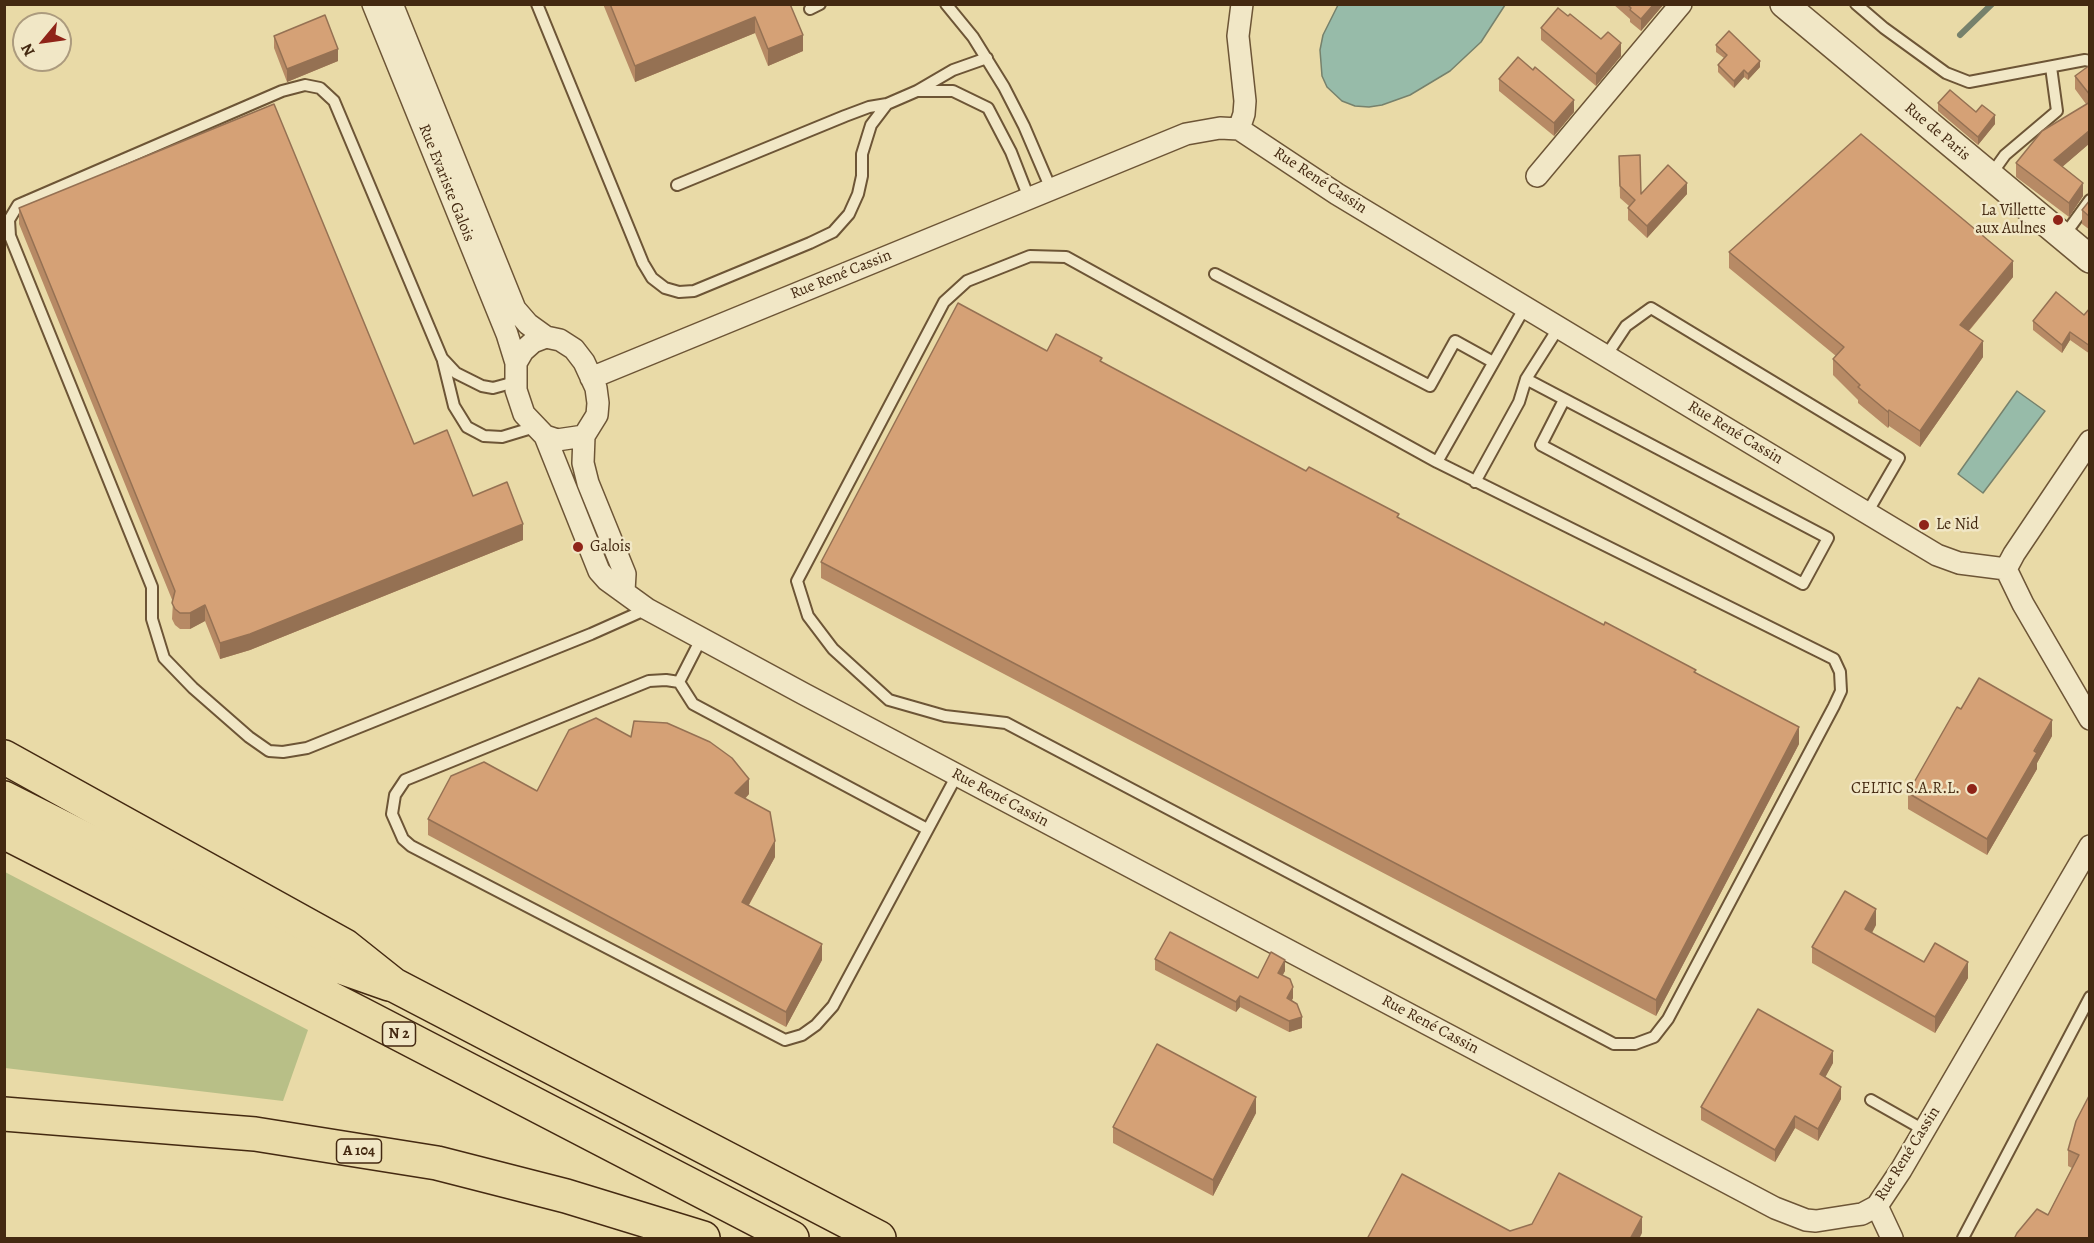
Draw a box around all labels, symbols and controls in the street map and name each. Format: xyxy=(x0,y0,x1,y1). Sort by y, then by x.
north arrow xyxy=(12,12,72,72)
text: N xyxy=(16,39,40,60)
street label: Rue de Paris xyxy=(1900,99,1974,165)
street label: Rue Evariste Galois xyxy=(414,121,478,245)
street label: Rue René Cassin xyxy=(1270,144,1370,218)
place label: La Villette aux Aulnes xyxy=(1975,201,2046,239)
marker: La Villette aux Aulnes xyxy=(2051,213,2065,227)
street label: Rue René Cassin xyxy=(788,246,894,304)
street label: Rue René Cassin xyxy=(1684,397,1786,469)
place label: Le Nid xyxy=(1936,515,1979,535)
marker: Le Nid xyxy=(1917,518,1931,532)
place label: Galois xyxy=(590,537,631,557)
marker: Galois xyxy=(571,540,585,554)
street label: Rue René Cassin xyxy=(948,764,1052,832)
place label: CELTIC S.A.R.L. xyxy=(1851,779,1960,799)
marker: CELTIC S.A.R.L. xyxy=(1965,782,1979,796)
street label: Rue René Cassin xyxy=(1378,991,1482,1059)
road number: N 2 xyxy=(382,1022,416,1046)
street label: Rue René Cassin xyxy=(1871,1103,1945,1205)
road number: A 104 xyxy=(336,1139,382,1163)

